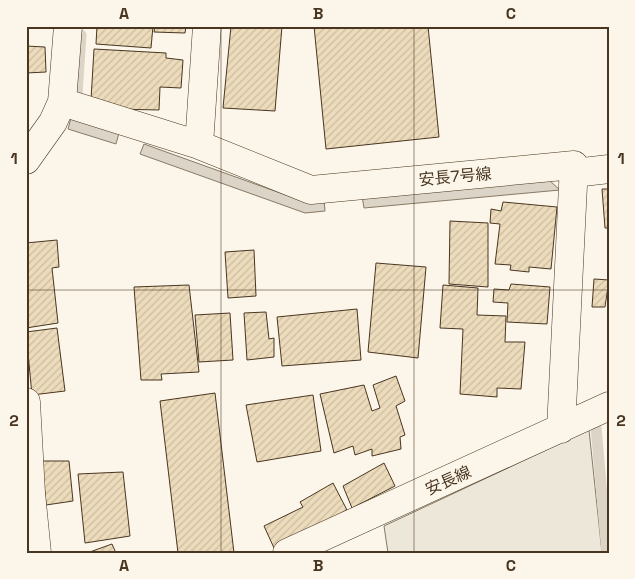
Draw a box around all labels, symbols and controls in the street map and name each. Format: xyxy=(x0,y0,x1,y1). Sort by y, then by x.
text: A xyxy=(119,3,129,24)
text: B xyxy=(313,3,323,24)
text: C xyxy=(506,3,516,24)
text: 1 xyxy=(10,148,18,169)
text: 1 xyxy=(617,148,625,169)
street label: 安長7号線 xyxy=(418,163,492,190)
text: 2 xyxy=(9,410,19,431)
text: 2 xyxy=(616,410,626,431)
street label: 安長線 xyxy=(422,461,474,500)
text: A xyxy=(119,555,129,576)
text: B xyxy=(313,555,323,576)
text: C xyxy=(506,555,516,576)

